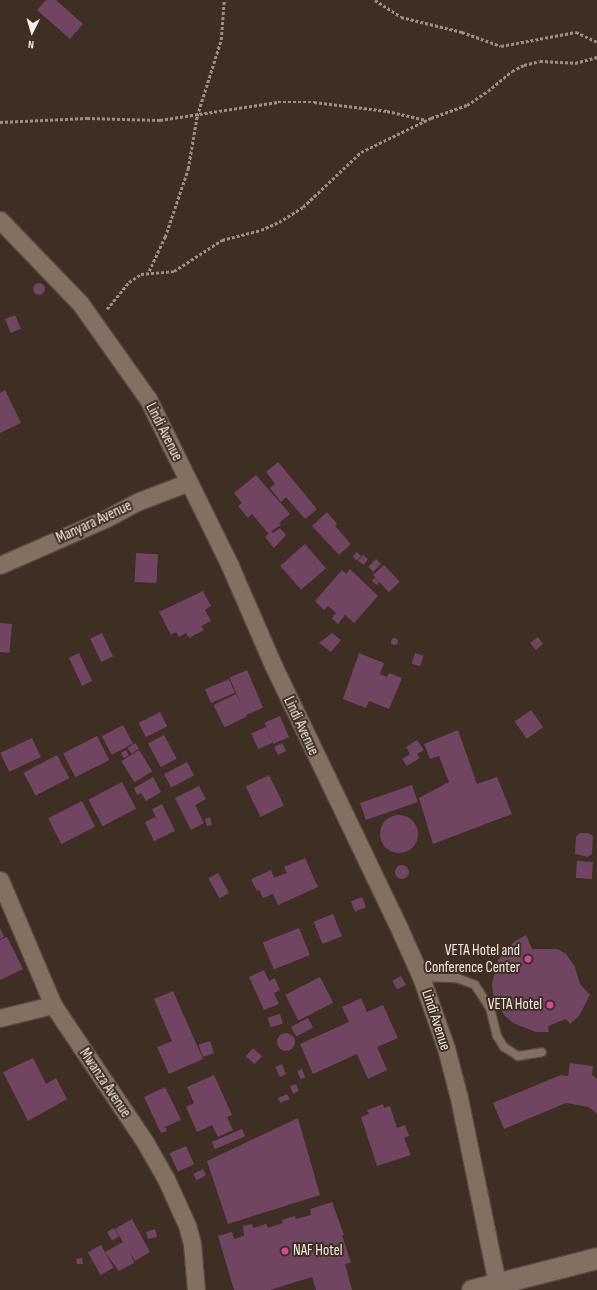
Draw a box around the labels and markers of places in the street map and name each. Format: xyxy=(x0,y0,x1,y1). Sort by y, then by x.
place label: VETA Hotel and Conference Center xyxy=(425,941,520,976)
marker: VETA Hotel and Conference Center xyxy=(523,954,533,964)
place label: VETA Hotel xyxy=(488,996,542,1014)
marker: VETA Hotel xyxy=(545,1000,555,1010)
place label: NAF Hotel xyxy=(293,1242,342,1260)
marker: NAF Hotel xyxy=(280,1246,290,1256)

